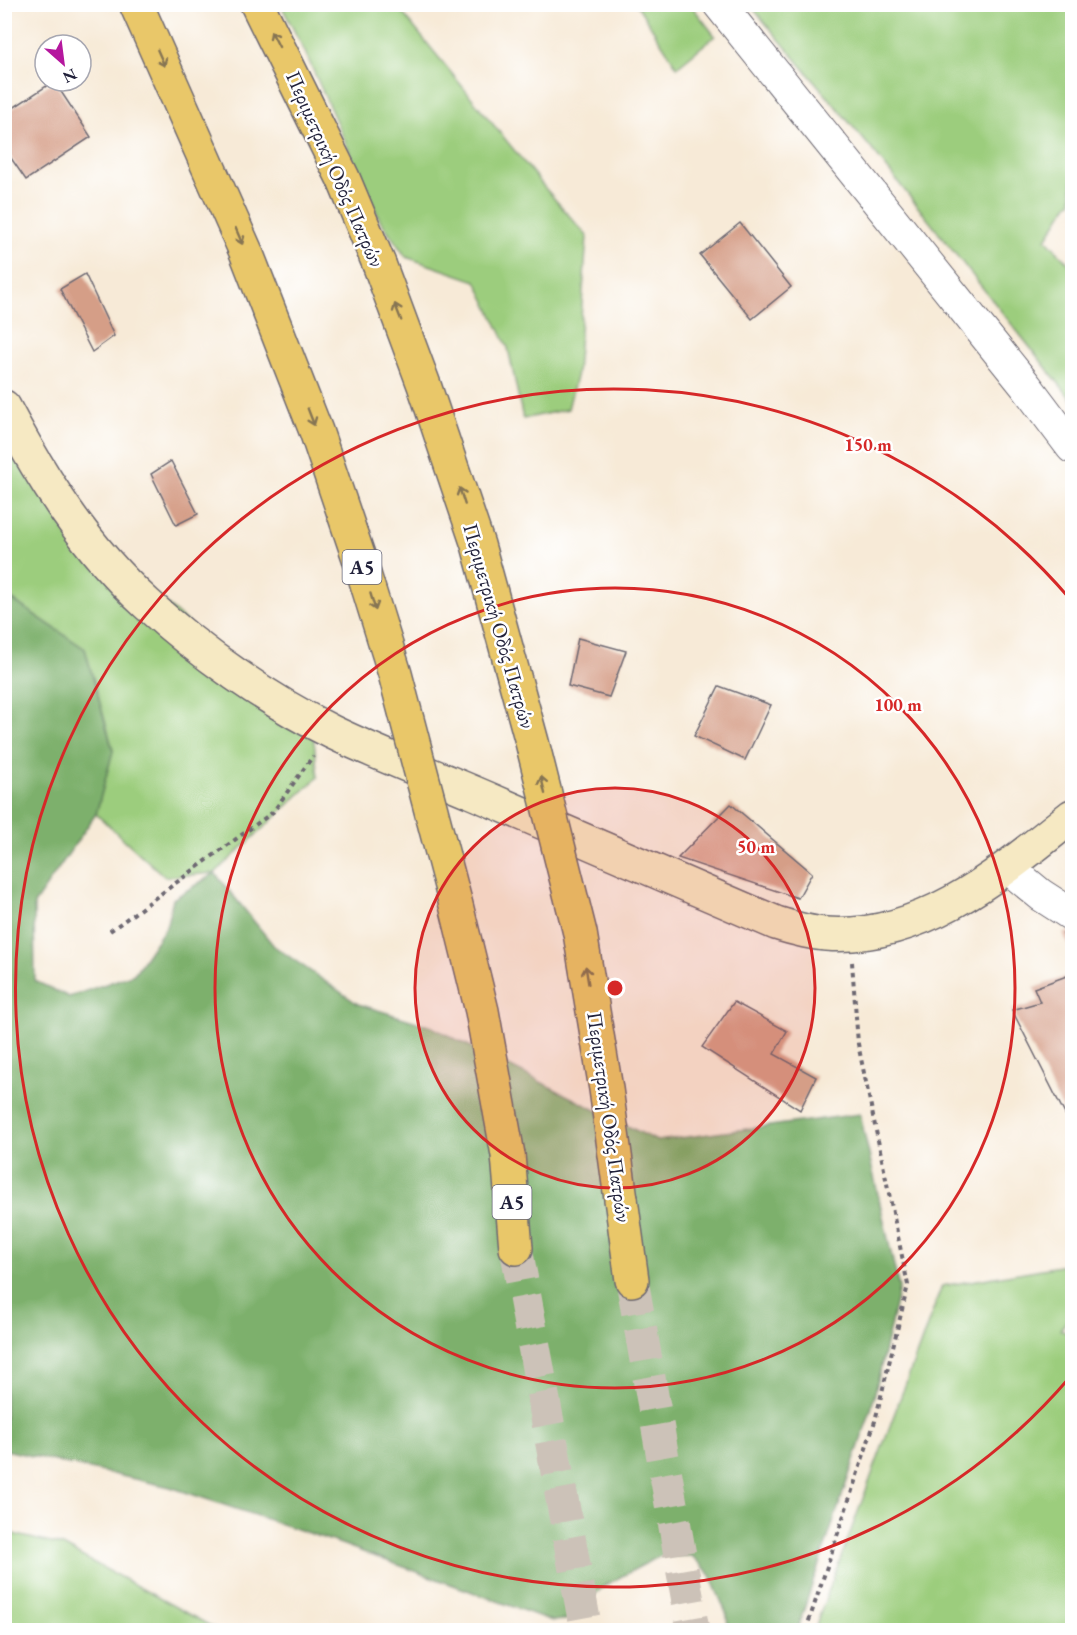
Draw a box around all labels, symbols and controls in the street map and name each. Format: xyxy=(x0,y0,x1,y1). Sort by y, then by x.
one-way arrow xyxy=(269,31,280,49)
north arrow xyxy=(33,33,93,93)
one-way arrow xyxy=(155,48,167,66)
text: N xyxy=(59,63,80,88)
street label: Περιμετρική Οδός Πατρών xyxy=(280,66,391,271)
one-way arrow xyxy=(234,226,245,245)
one-way arrow xyxy=(392,303,403,322)
one-way arrow xyxy=(306,408,317,426)
text: 150 m xyxy=(844,433,892,456)
one-way arrow xyxy=(456,487,467,506)
street label: Περιμετρική Οδός Πατρών xyxy=(457,520,542,732)
road number: Α5 xyxy=(342,550,382,584)
one-way arrow xyxy=(368,592,379,611)
text: 100 m xyxy=(874,693,922,716)
one-way arrow xyxy=(536,776,548,795)
text: 50 m xyxy=(737,835,775,858)
one-way arrow xyxy=(581,965,592,985)
centre of rings xyxy=(605,978,625,998)
street label: Περιμετρική Οδός Πατρών xyxy=(581,1010,638,1224)
road number: Α5 xyxy=(492,1185,532,1219)

